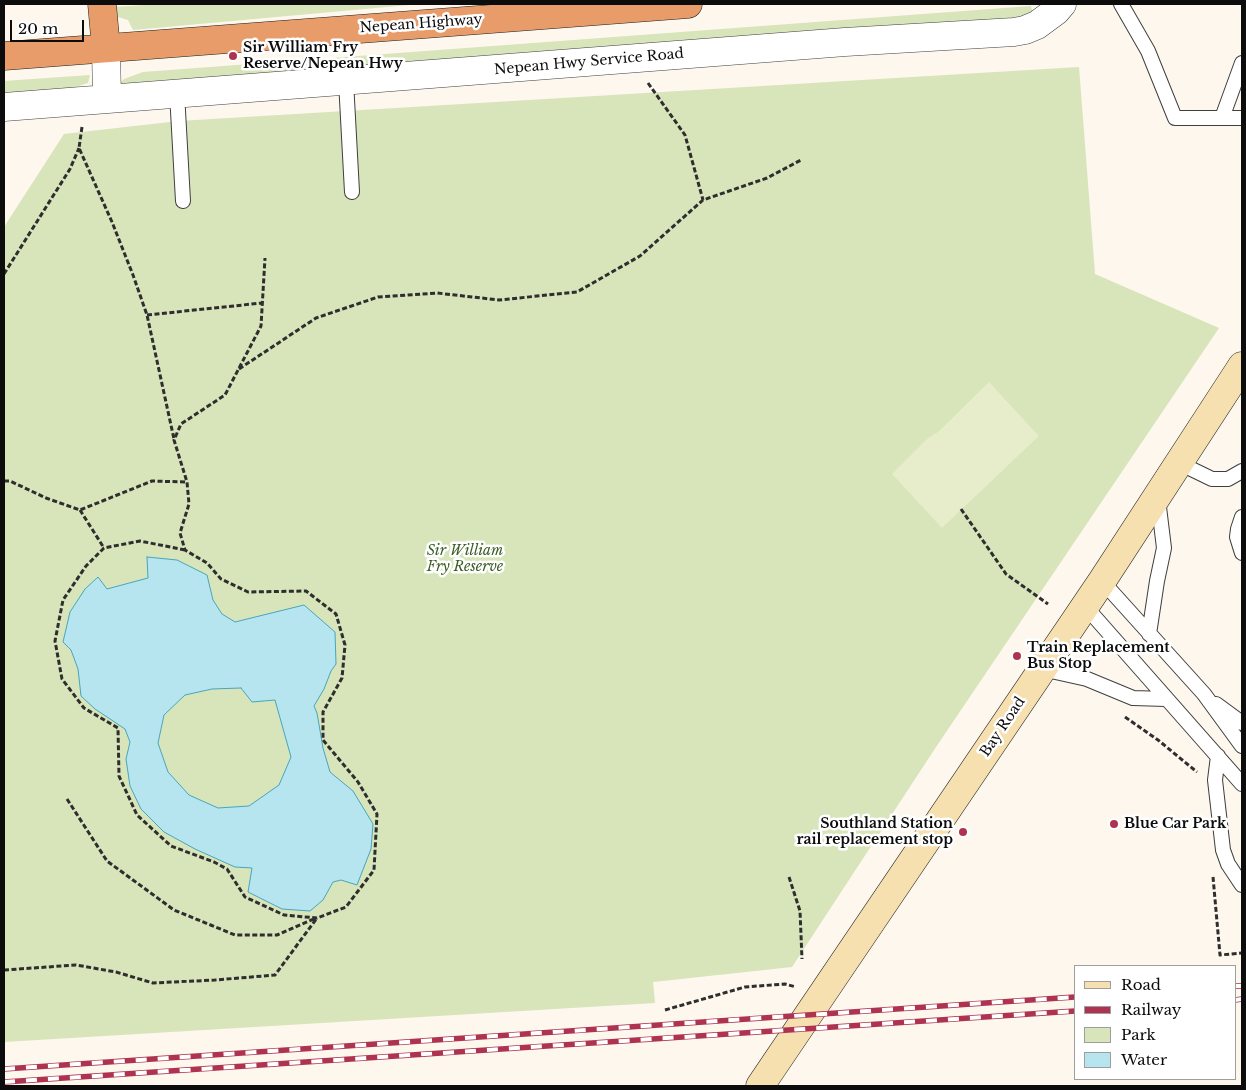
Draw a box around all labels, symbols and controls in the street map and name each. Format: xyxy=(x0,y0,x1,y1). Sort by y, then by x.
scale bar xyxy=(12,10,86,42)
street label: Nepean Highway xyxy=(359,11,483,37)
text: 20 m xyxy=(18,19,58,38)
place label: Sir William Fry Reserve/Nepean Hwy xyxy=(243,40,403,72)
street label: Nepean Hwy Service Road xyxy=(493,45,685,79)
marker: Sir William Fry Reserve/Nepean Hwy xyxy=(227,50,239,62)
park label: Sir William Fry Reserve xyxy=(427,543,503,576)
place label: Train Replacement Bus Stop xyxy=(1027,640,1170,672)
marker: Train Replacement Bus Stop xyxy=(1011,650,1023,662)
street label: Bay Road xyxy=(977,694,1029,760)
place label: Southland Station rail replacement stop xyxy=(797,816,953,849)
place label: Blue Car Park xyxy=(1124,816,1226,832)
marker: Blue Car Park xyxy=(1108,818,1120,830)
marker: Southland Station rail replacement stop xyxy=(957,826,969,838)
legend xyxy=(1074,965,1236,1080)
text: Road xyxy=(1121,975,1161,994)
text: Railway xyxy=(1121,1000,1181,1019)
text: Park xyxy=(1121,1025,1156,1044)
text: Water xyxy=(1121,1050,1167,1069)

